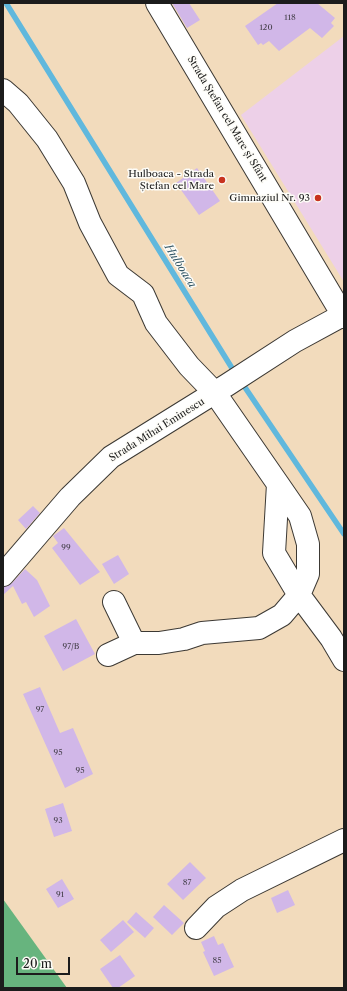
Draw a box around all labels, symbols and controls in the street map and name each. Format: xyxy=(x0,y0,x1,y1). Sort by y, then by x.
house number: 118 xyxy=(284,13,296,23)
house number: 120 xyxy=(259,23,273,33)
street label: Strada Ștefan cel Mare și Sfânt xyxy=(185,54,269,184)
place label: Hulboaca - Strada Ștefan cel Mare xyxy=(128,168,214,192)
marker: Hulboaca - Strada Ștefan cel Mare xyxy=(217,175,227,185)
place label: Gimnaziul Nr. 93 xyxy=(229,192,310,204)
marker: Gimnaziul Nr. 93 xyxy=(313,193,323,203)
water label: Hulboaca xyxy=(161,242,199,290)
street label: Strada Mihai Eminescu xyxy=(107,396,207,464)
house number: 99 xyxy=(61,543,71,553)
house number: 97/B xyxy=(63,642,79,652)
house number: 97 xyxy=(36,705,44,715)
house number: 95 xyxy=(53,748,63,758)
house number: 95 xyxy=(75,766,85,776)
house number: 93 xyxy=(53,816,63,826)
house number: 87 xyxy=(183,878,191,888)
house number: 91 xyxy=(56,890,64,900)
scale bar xyxy=(18,949,72,975)
text: 20 m xyxy=(23,956,52,971)
house number: 85 xyxy=(212,956,222,966)

